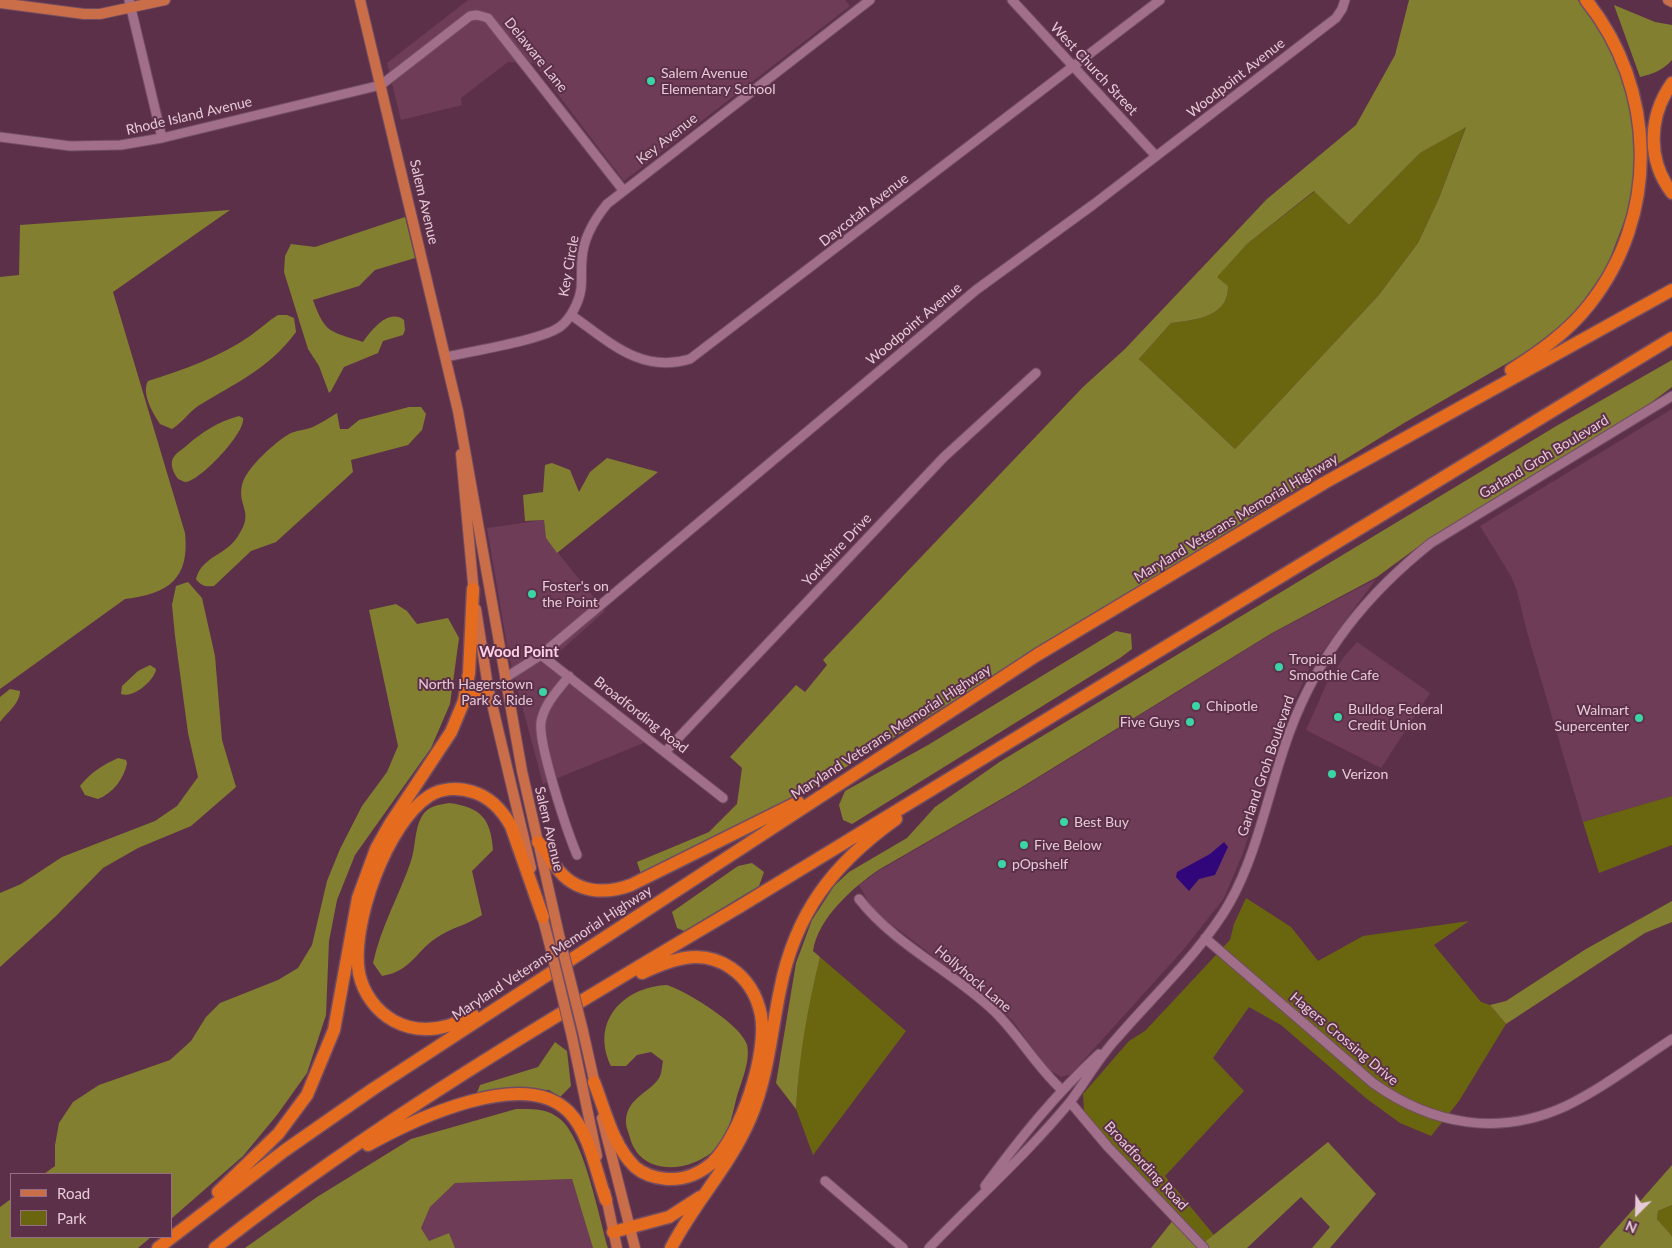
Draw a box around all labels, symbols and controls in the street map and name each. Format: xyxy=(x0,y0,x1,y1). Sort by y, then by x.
street label: Delaware Lane xyxy=(501,14,571,96)
street label: West Church Street xyxy=(1047,19,1141,119)
street label: Woodpoint Avenue xyxy=(1184,35,1288,121)
place label: Salem Avenue Elementary School xyxy=(661,65,775,98)
marker: Salem Avenue Elementary School xyxy=(645,75,657,87)
street label: Rhode Island Avenue xyxy=(124,93,254,139)
street label: Key Avenue xyxy=(633,110,701,168)
street label: Salem Avenue xyxy=(406,158,442,246)
street label: Daycotah Avenue xyxy=(816,170,912,250)
street label: Key Circle xyxy=(555,234,583,298)
street label: Woodpoint Avenue xyxy=(863,279,965,369)
street label: Garland Groh Boulevard xyxy=(1476,412,1612,502)
street label: Maryland Veterans Memorial Highway xyxy=(1131,450,1341,586)
street label: Yorkshire Drive xyxy=(799,510,875,590)
place label: Foster's on the Point xyxy=(542,578,609,610)
marker: Foster's on the Point xyxy=(526,588,538,600)
district label: Wood Point xyxy=(479,643,559,661)
place label: Tropical Smoothie Cafe xyxy=(1289,651,1379,684)
street label: Maryland Veterans Memorial Highway xyxy=(788,661,994,803)
marker: Tropical Smoothie Cafe xyxy=(1273,661,1285,673)
street label: Broadfording Road xyxy=(591,673,691,757)
place label: North Hagerstown Park & Ride xyxy=(418,676,533,709)
marker: North Hagerstown Park & Ride xyxy=(537,686,549,698)
street label: Garland Groh Boulevard xyxy=(1234,693,1298,839)
place label: Chipotle xyxy=(1206,698,1258,714)
marker: Chipotle xyxy=(1190,700,1202,712)
place label: Bulldog Federal Credit Union xyxy=(1348,701,1443,734)
place label: Walmart Supercenter xyxy=(1555,702,1629,734)
marker: Bulldog Federal Credit Union xyxy=(1332,711,1344,723)
marker: Walmart Supercenter xyxy=(1633,712,1645,724)
place label: Five Guys xyxy=(1120,714,1180,730)
marker: Five Guys xyxy=(1184,716,1196,728)
place label: Verizon xyxy=(1342,766,1388,782)
marker: Verizon xyxy=(1326,768,1338,780)
street label: Salem Avenue xyxy=(531,785,567,873)
place label: Best Buy xyxy=(1074,814,1129,830)
marker: Best Buy xyxy=(1058,816,1070,828)
place label: Five Below xyxy=(1034,837,1102,853)
marker: Five Below xyxy=(1018,839,1030,851)
place label: pOpshelf xyxy=(1012,856,1068,872)
marker: pOpshelf xyxy=(996,858,1008,870)
street label: Maryland Veterans Memorial Highway xyxy=(449,882,655,1024)
street label: Hollyhock Lane xyxy=(931,942,1015,1016)
street label: Hagers Crossing Drive xyxy=(1286,989,1402,1089)
street label: Broadfording Road xyxy=(1101,1118,1191,1214)
legend xyxy=(10,1173,172,1238)
text: Road xyxy=(57,1184,90,1202)
north arrow xyxy=(1612,1188,1662,1238)
text: Park xyxy=(57,1209,86,1227)
text: N xyxy=(1623,1217,1639,1237)

